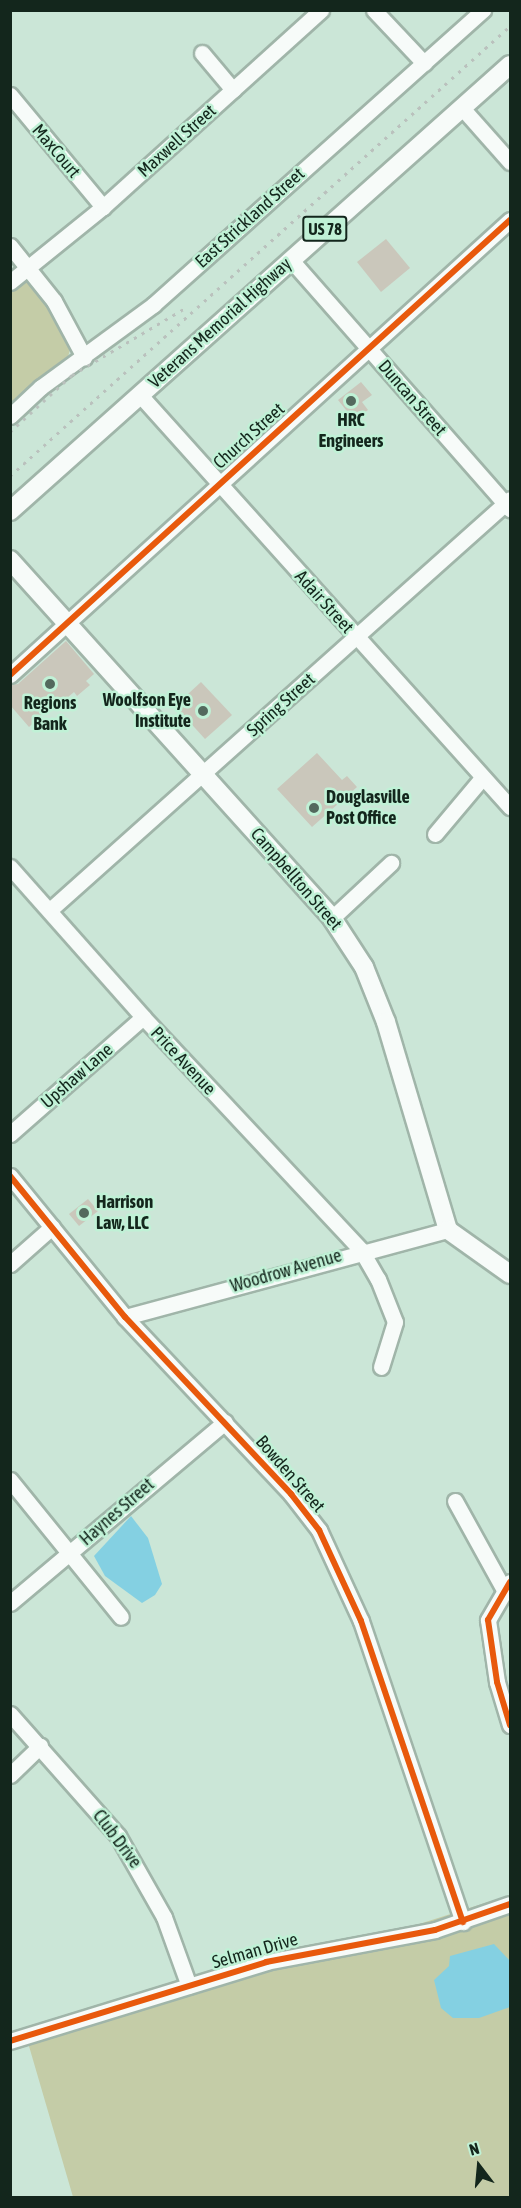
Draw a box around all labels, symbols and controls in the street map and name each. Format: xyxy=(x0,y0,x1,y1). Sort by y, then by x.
street label: Maxwell Street xyxy=(133,100,221,182)
street label: MaxCourt xyxy=(27,120,85,182)
street label: East Strickland Street xyxy=(191,163,309,273)
road number: US 78 xyxy=(301,216,349,242)
street label: Veterans Memorial Highway xyxy=(144,253,296,393)
street label: Duncan Street xyxy=(373,356,451,440)
marker: HRC Engineers xyxy=(344,394,358,408)
street label: Church Street xyxy=(209,398,289,474)
place label: HRC Engineers xyxy=(319,410,383,452)
street label: Adair Street xyxy=(290,566,358,638)
street label: Spring Street xyxy=(243,669,319,741)
marker: Regions Bank xyxy=(43,677,57,691)
place label: Woolfson Eye Institute xyxy=(103,690,191,732)
place label: Regions Bank xyxy=(24,693,76,736)
marker: Woolfson Eye Institute xyxy=(196,704,210,718)
place label: Douglasville Post Office xyxy=(326,787,410,830)
marker: Douglasville Post Office xyxy=(307,801,321,815)
street label: Campbellton Street xyxy=(246,823,346,935)
street label: Price Avenue xyxy=(146,1022,220,1100)
street label: Upshaw Lane xyxy=(37,1039,117,1113)
place label: Harrison Law, LLC xyxy=(96,1192,153,1234)
marker: Harrison Law, LLC xyxy=(77,1206,91,1220)
street label: Woodrow Avenue xyxy=(228,1245,344,1297)
street label: Bowden Street xyxy=(251,1431,329,1517)
street label: Haynes Street xyxy=(75,1474,159,1550)
street label: Club Drive xyxy=(88,1806,146,1872)
street label: Selman Drive xyxy=(210,1928,300,1974)
north arrow xyxy=(449,2136,509,2196)
text: N xyxy=(467,2139,481,2159)

